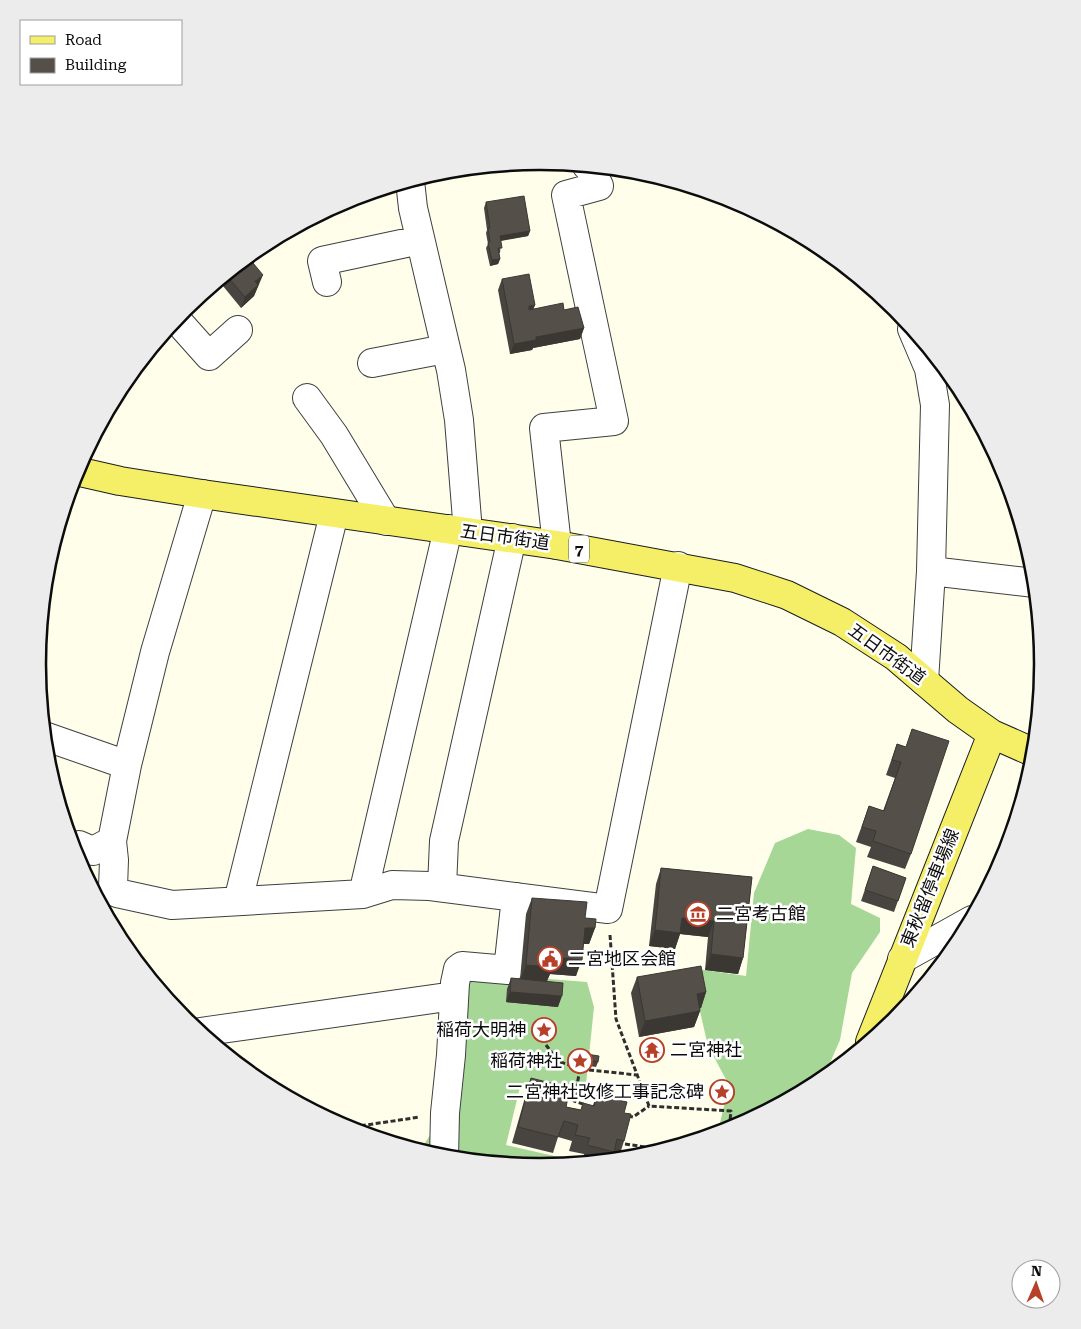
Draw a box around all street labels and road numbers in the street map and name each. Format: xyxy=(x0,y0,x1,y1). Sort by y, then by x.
street label: 五日市街道 xyxy=(459,520,551,553)
road number: 7 xyxy=(569,536,589,562)
street label: 五日市街道 xyxy=(845,619,930,689)
street label: 東秋留停車場線 xyxy=(896,825,963,950)

